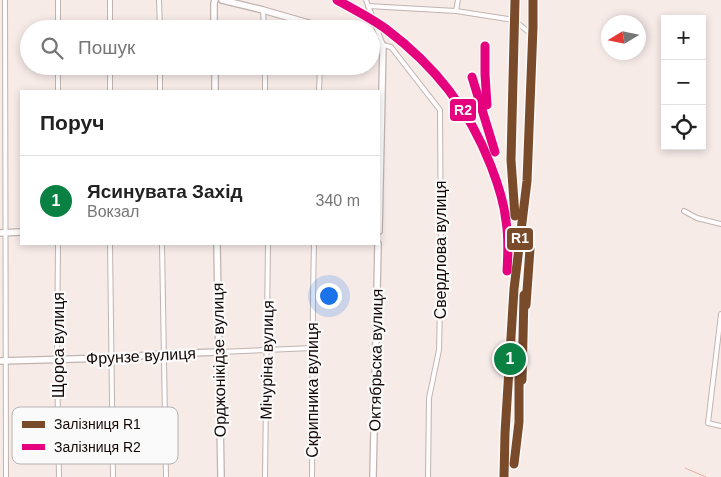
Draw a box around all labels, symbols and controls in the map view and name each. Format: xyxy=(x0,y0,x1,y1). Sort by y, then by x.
north arrow xyxy=(601,15,646,60)
map controls xyxy=(661,15,706,150)
button: + xyxy=(661,15,706,60)
search box xyxy=(20,20,380,75)
icon: search xyxy=(38,34,66,62)
text: Пошук xyxy=(78,37,135,58)
button: − xyxy=(661,60,706,105)
line badge: R2 xyxy=(449,98,477,122)
text: R2 xyxy=(454,102,472,118)
button: locate xyxy=(661,105,706,150)
text: Поруч xyxy=(40,111,104,134)
text: Ясинувата Захід xyxy=(87,181,242,202)
street label: Свердлова вулиця xyxy=(432,181,449,319)
text: 1 xyxy=(52,192,60,209)
text: 340 m xyxy=(316,192,360,209)
text: Вокзал xyxy=(87,203,139,220)
line badge: R1 xyxy=(506,227,534,251)
text: R1 xyxy=(511,230,529,246)
street label: Орджонікідзе вулиця xyxy=(209,283,229,437)
your location xyxy=(316,283,342,309)
street label: Октябрьска вулиця xyxy=(366,289,386,431)
street label: Щорса вулиця xyxy=(50,292,67,398)
street label: Мічуріна вулиця xyxy=(257,300,277,420)
street label: Скрипника вулиця xyxy=(304,322,321,458)
pin: 1 xyxy=(494,340,526,378)
street label: Фрунзе вулиця xyxy=(86,345,196,367)
legend xyxy=(12,407,178,464)
text: Залізниця R1 xyxy=(54,416,141,432)
text: Залізниця R2 xyxy=(54,439,141,455)

